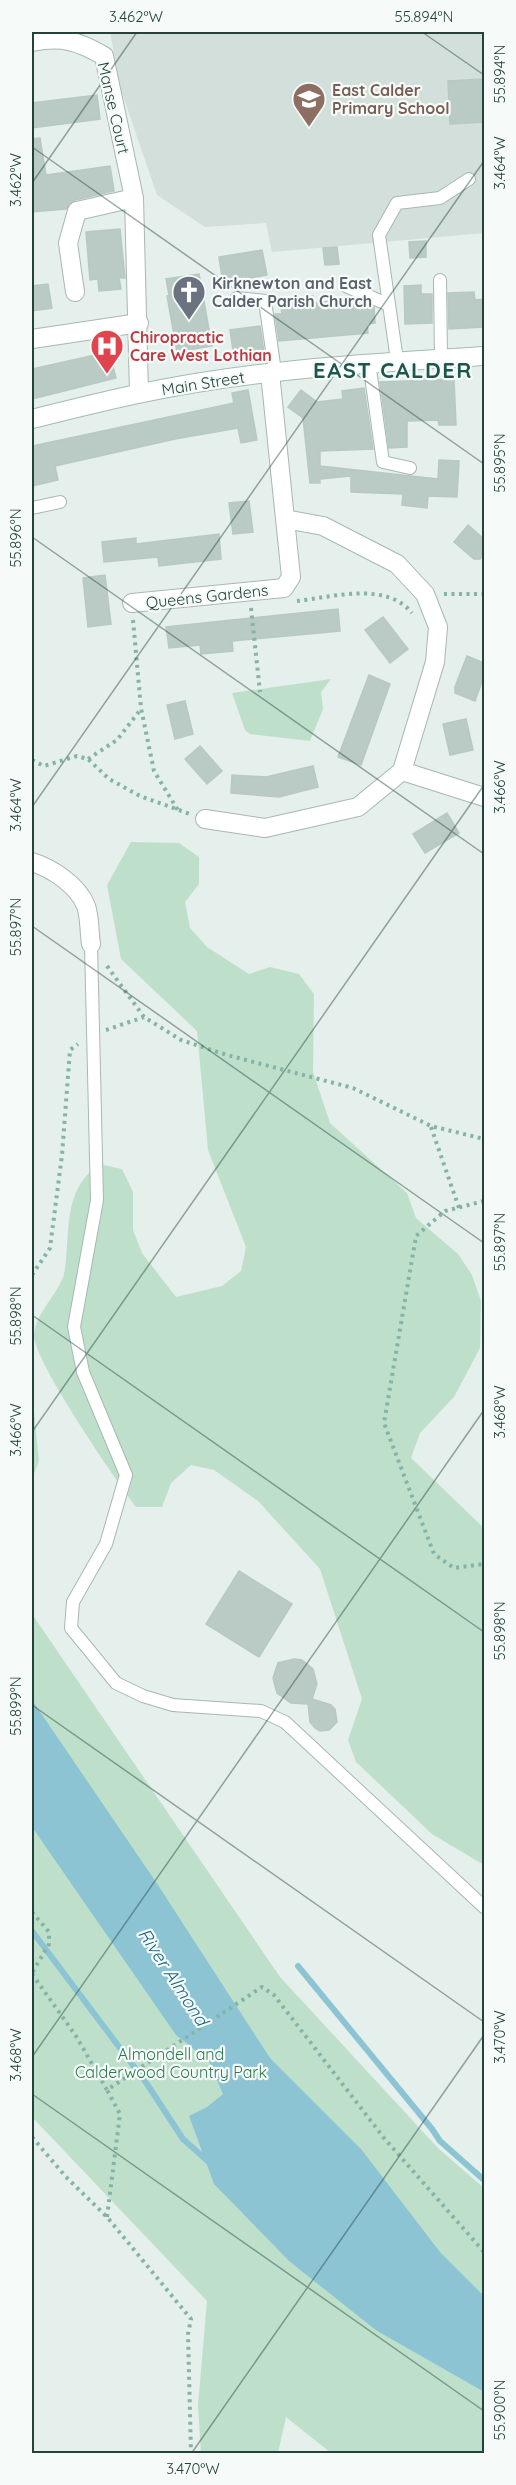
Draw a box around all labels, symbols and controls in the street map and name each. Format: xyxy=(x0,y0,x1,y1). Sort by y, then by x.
text: 3.462°W xyxy=(109,7,163,26)
text: 55.894°N xyxy=(395,7,453,26)
text: 55.894°N xyxy=(490,45,509,103)
street label: Manse Court xyxy=(94,60,134,156)
place label: East Calder Primary School xyxy=(332,80,450,118)
school or university icon: East Calder Primary School xyxy=(291,81,327,128)
text: 3.464°W xyxy=(490,136,509,190)
text: 3.462°W xyxy=(6,153,25,207)
place label: Kirknewton and East Calder Parish Church xyxy=(212,273,372,311)
church icon: Kirknewton and East Calder Parish Church xyxy=(171,274,207,321)
place label: Chiropractic Care West Lothian xyxy=(130,327,272,365)
hospital icon: Chiropractic Care West Lothian xyxy=(89,328,125,375)
district label: EAST CALDER xyxy=(313,356,473,384)
street label: Main Street xyxy=(160,367,246,399)
text: 55.895°N xyxy=(490,433,509,493)
text: 55.896°N xyxy=(6,508,25,568)
street label: Queens Gardens xyxy=(145,580,269,612)
text: 3.466°W xyxy=(490,760,509,814)
text: 3.464°W xyxy=(6,778,25,832)
text: 55.897°N xyxy=(6,898,25,956)
text: 55.897°N xyxy=(490,1213,509,1271)
text: 55.898°N xyxy=(6,1286,25,1346)
text: 3.468°W xyxy=(490,1385,509,1439)
text: 3.466°W xyxy=(6,1403,25,1457)
text: 55.898°N xyxy=(490,1601,509,1661)
text: 55.899°N xyxy=(6,1676,25,1736)
water label: River Almond xyxy=(133,1924,215,2032)
text: 3.470°W xyxy=(490,2010,509,2064)
text: 3.468°W xyxy=(6,2028,25,2082)
park label: Almondell and Calderwood Country Park xyxy=(75,2044,267,2082)
text: 55.900°N xyxy=(490,2380,509,2440)
text: 3.470°W xyxy=(166,2459,220,2478)

